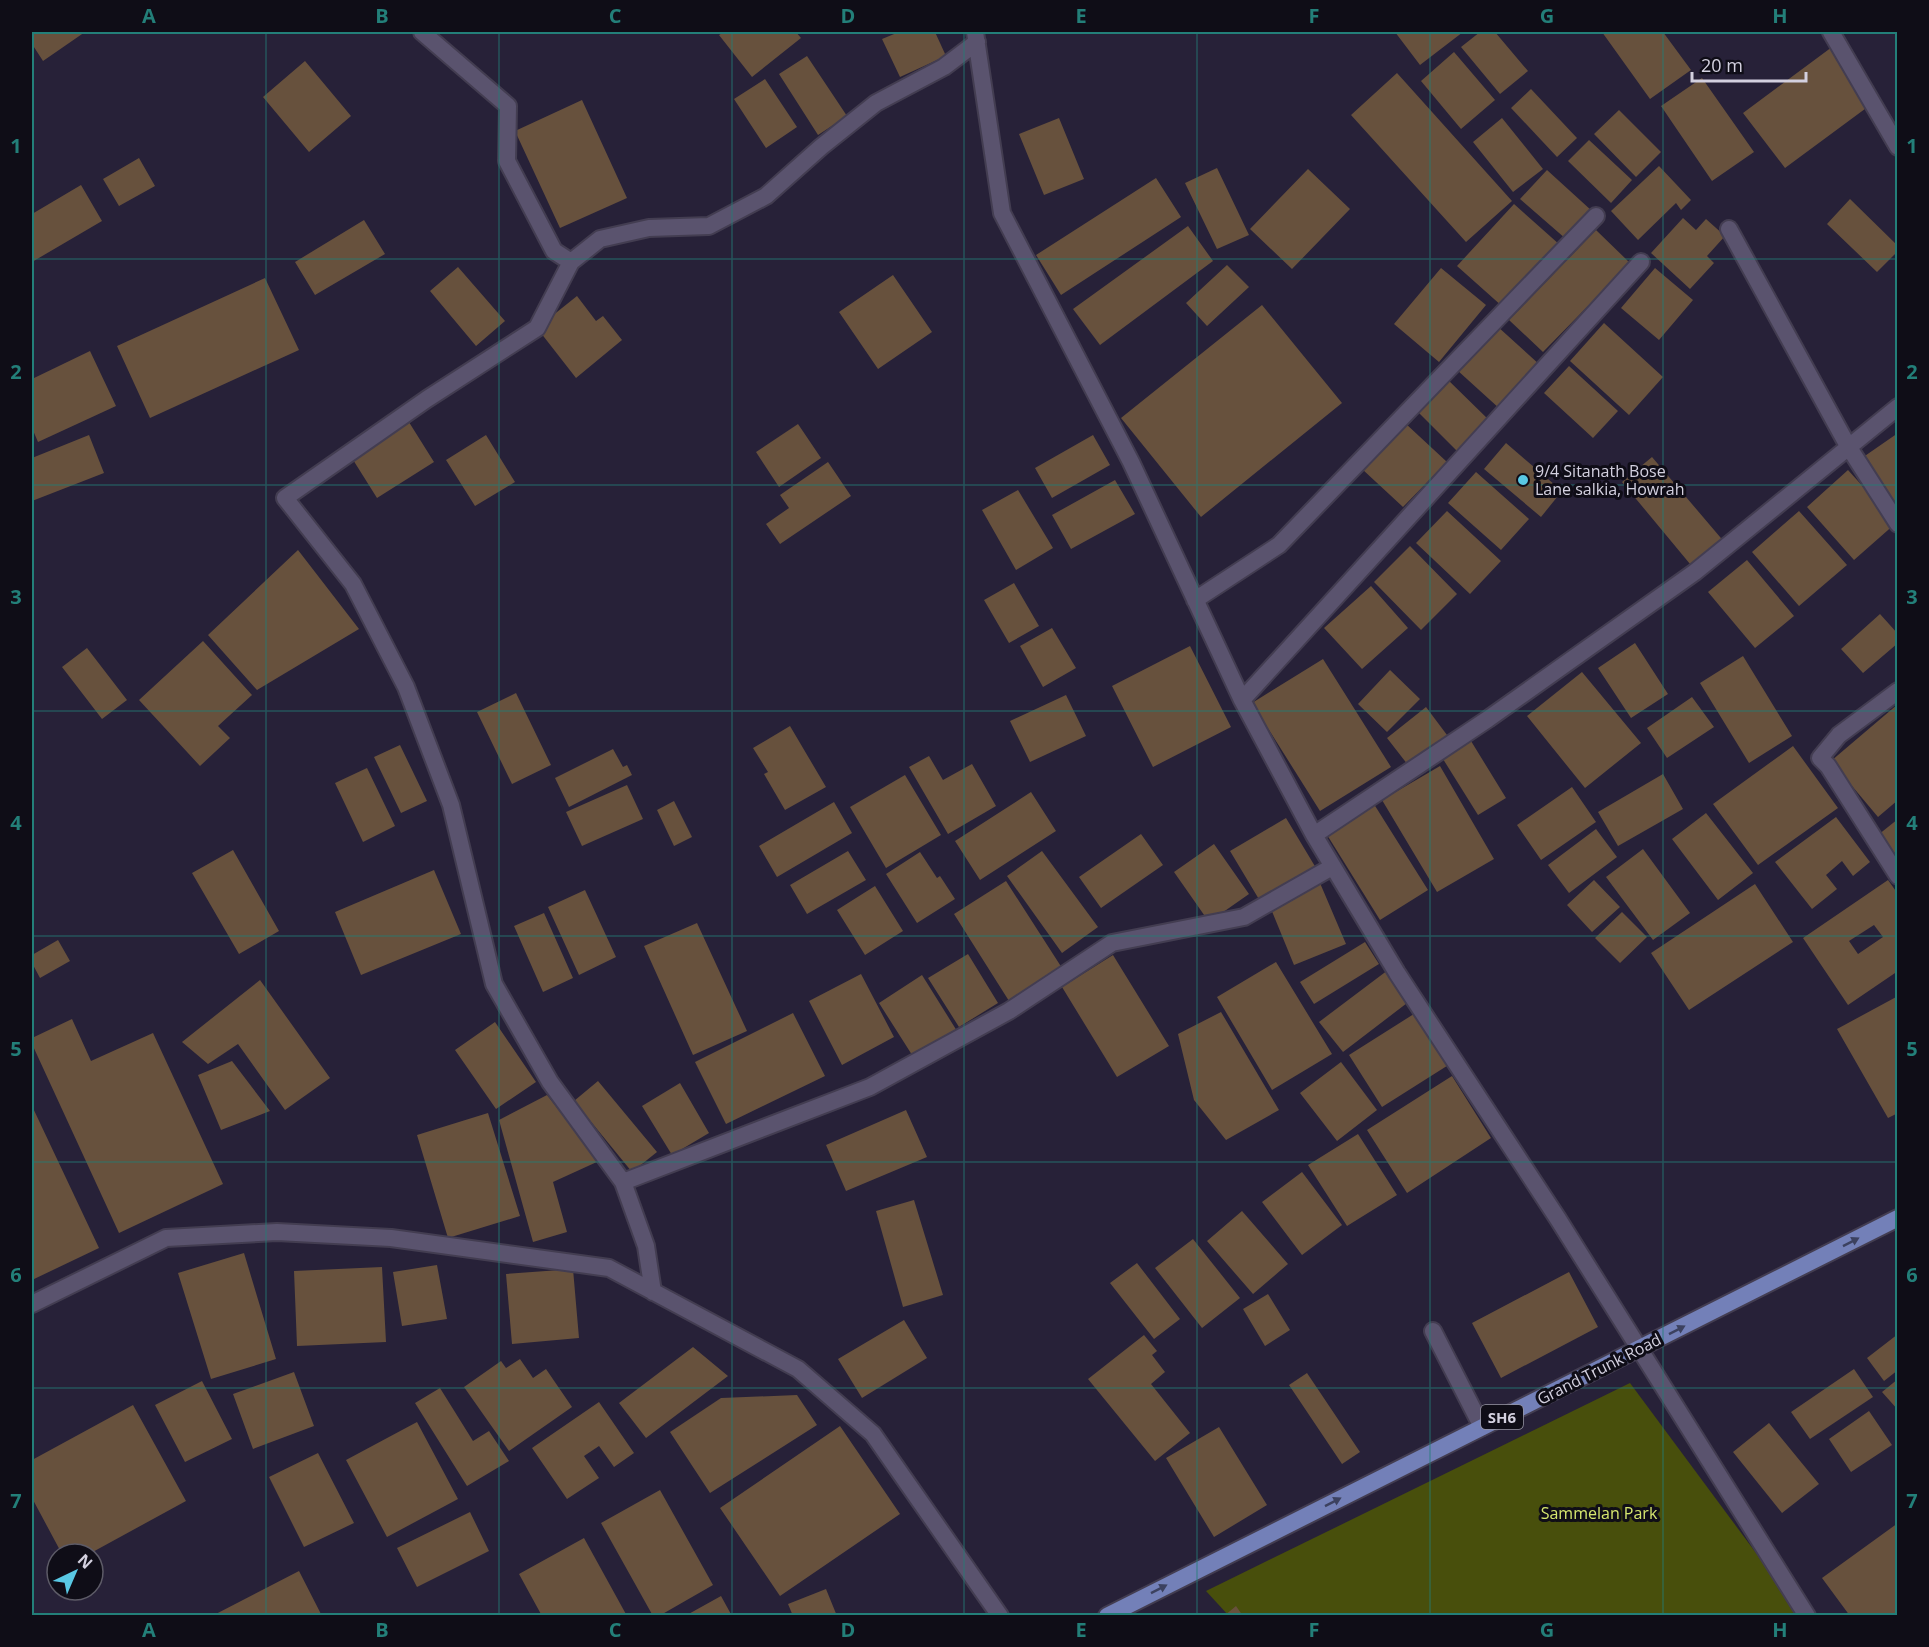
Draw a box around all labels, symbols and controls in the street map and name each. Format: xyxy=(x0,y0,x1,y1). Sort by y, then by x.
text: A xyxy=(142,2,156,29)
text: B xyxy=(375,2,389,29)
text: C xyxy=(609,2,622,29)
text: D xyxy=(841,2,855,29)
text: E xyxy=(1075,2,1087,29)
text: F xyxy=(1309,2,1319,29)
text: G xyxy=(1540,2,1554,29)
text: H xyxy=(1772,2,1788,29)
scale bar xyxy=(1692,45,1806,83)
text: 20 m xyxy=(1701,53,1743,77)
text: 1 xyxy=(10,132,22,159)
text: 1 xyxy=(1906,132,1918,159)
text: 2 xyxy=(10,358,22,385)
text: 2 xyxy=(1906,358,1918,385)
place label: 9/4 Sitanath Bose Lane salkia, Howrah xyxy=(1535,460,1684,500)
marker: 9/4 Sitanath Bose Lane salkia, Howrah xyxy=(1516,473,1530,487)
text: 3 xyxy=(10,583,22,610)
text: 3 xyxy=(1906,583,1918,610)
text: 4 xyxy=(10,809,22,836)
text: 4 xyxy=(1906,809,1918,836)
text: 5 xyxy=(10,1035,22,1062)
text: 5 xyxy=(1906,1035,1918,1062)
one-way arrow xyxy=(1843,1237,1860,1247)
text: 6 xyxy=(10,1261,22,1288)
text: 6 xyxy=(1906,1261,1918,1288)
one-way arrow xyxy=(1668,1325,1685,1334)
street label: Grand Trunk Road xyxy=(1533,1328,1665,1410)
road number: SH6 xyxy=(1481,1405,1523,1429)
text: 7 xyxy=(10,1487,22,1514)
text: 7 xyxy=(1906,1487,1918,1514)
one-way arrow xyxy=(1325,1497,1342,1506)
park label: Sammelan Park xyxy=(1541,1502,1658,1524)
north arrow xyxy=(45,1542,105,1602)
text: N xyxy=(73,1549,98,1574)
one-way arrow xyxy=(1151,1585,1168,1594)
text: A xyxy=(142,1616,156,1643)
text: B xyxy=(375,1616,389,1643)
text: C xyxy=(609,1616,622,1643)
text: D xyxy=(841,1616,855,1643)
text: E xyxy=(1075,1616,1087,1643)
text: F xyxy=(1309,1616,1319,1643)
text: G xyxy=(1540,1616,1554,1643)
text: H xyxy=(1772,1616,1788,1643)

